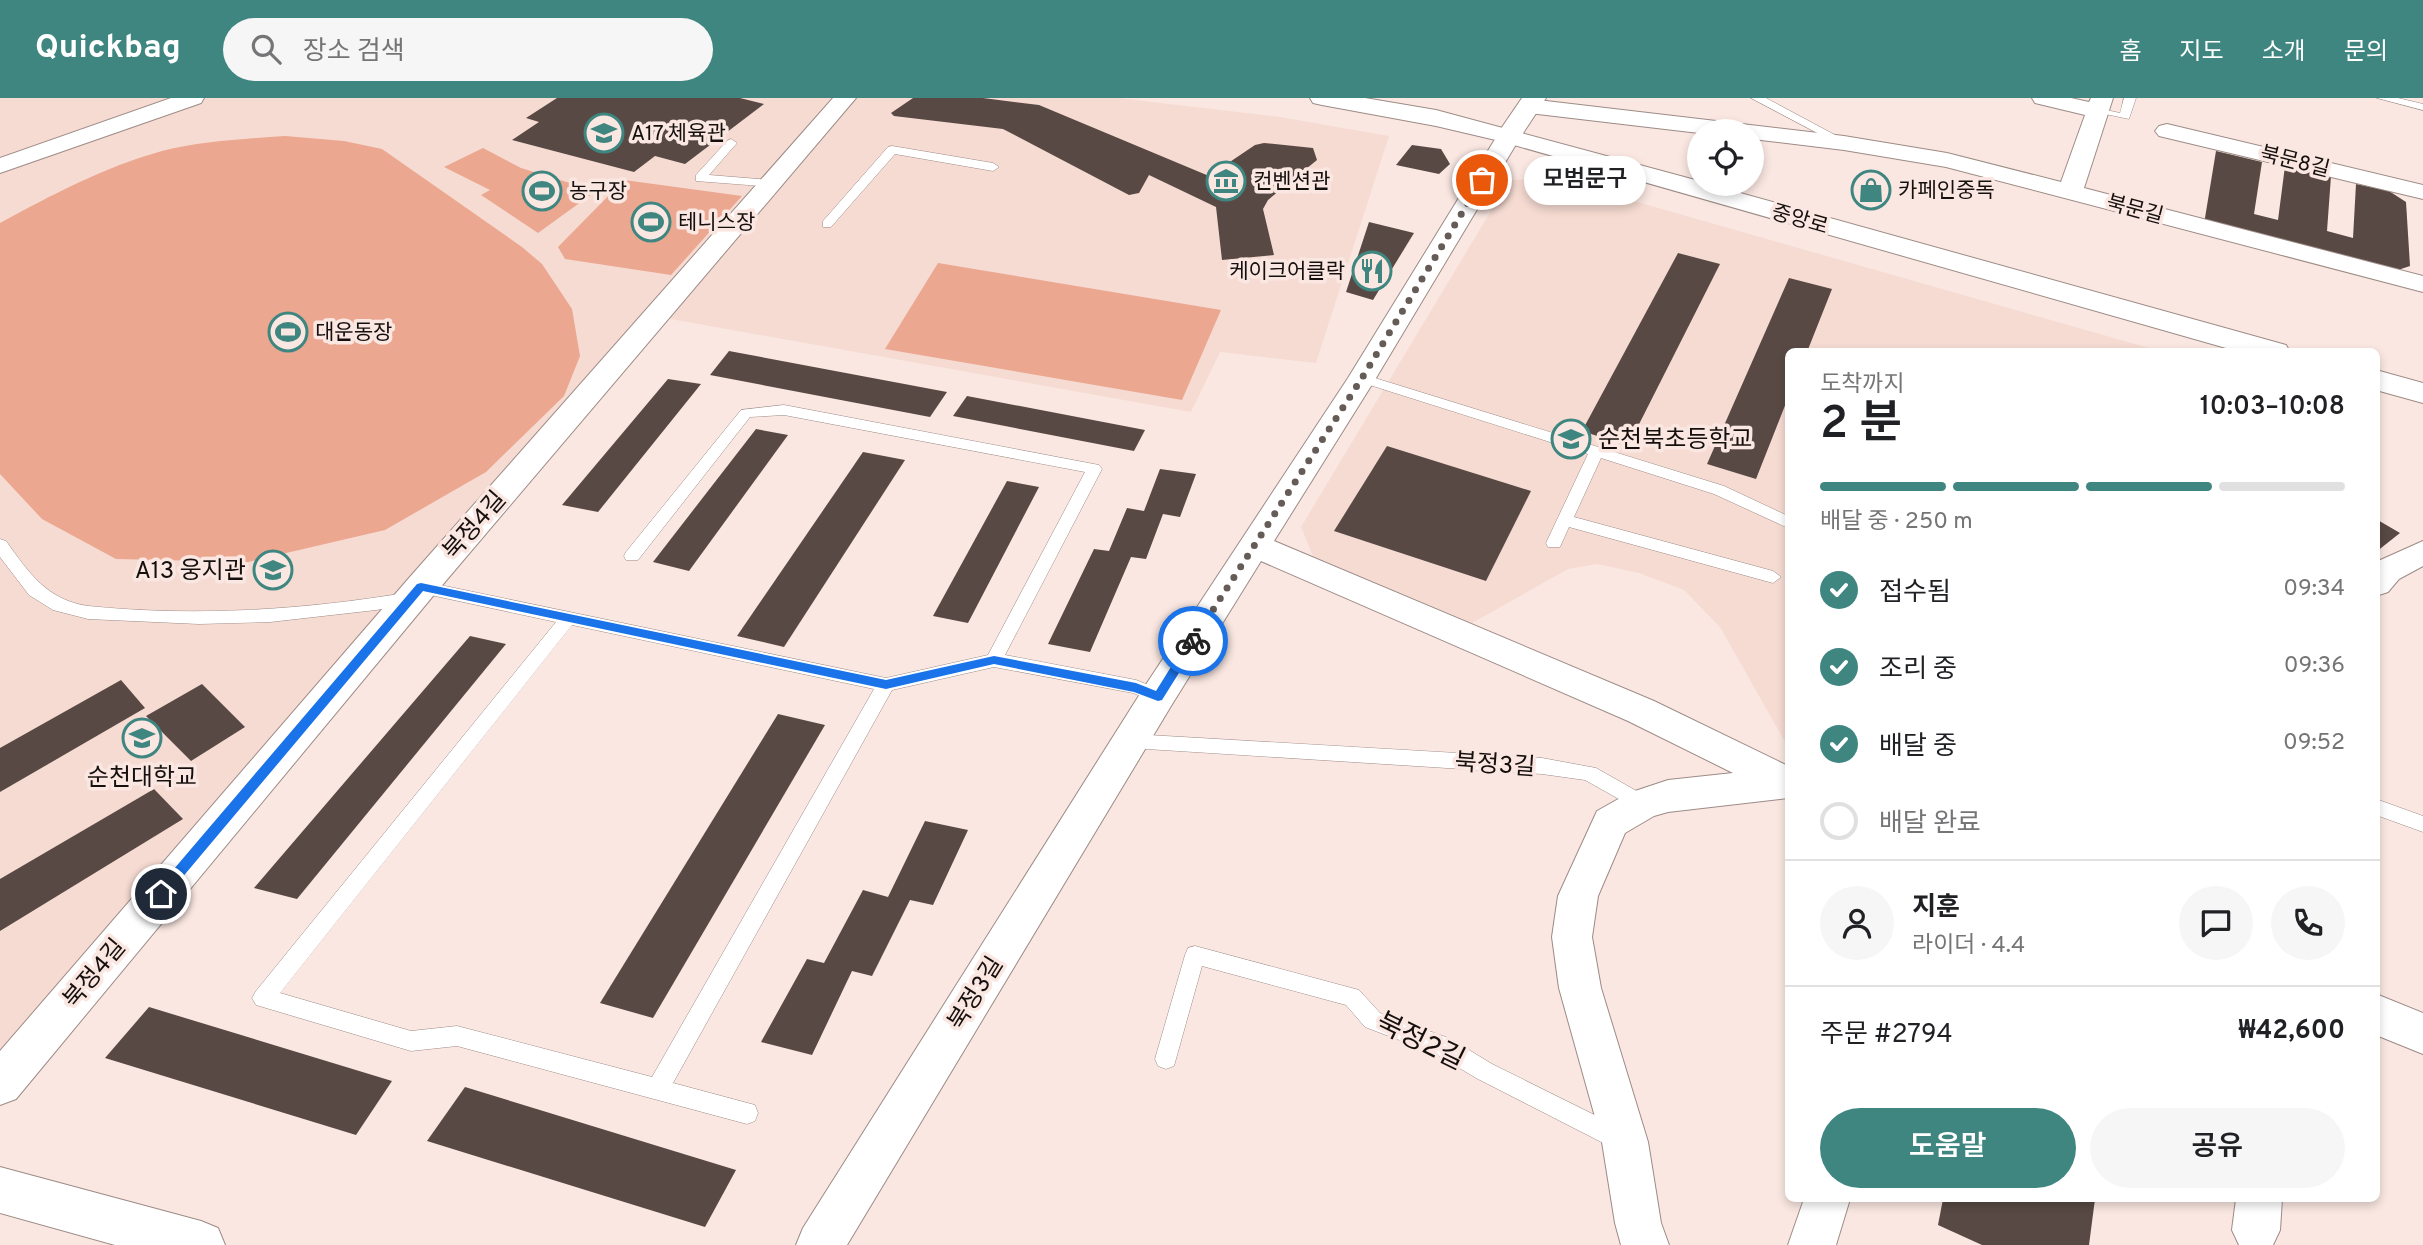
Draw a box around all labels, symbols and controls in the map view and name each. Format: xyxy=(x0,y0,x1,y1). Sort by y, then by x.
search box xyxy=(223,18,713,81)
text: Quickbag xyxy=(35,28,181,70)
icon: search xyxy=(247,30,285,68)
text: 장소 검색 xyxy=(303,36,405,69)
text: 홈 xyxy=(2119,38,2141,68)
text: 지도 xyxy=(2179,38,2224,68)
text: 소개 xyxy=(2262,38,2306,68)
text: 문의 xyxy=(2344,38,2388,68)
school or university icon: A17 체육관 xyxy=(583,112,625,154)
map controls xyxy=(1687,119,1764,196)
button: locate xyxy=(1687,119,1764,196)
place label: A17 체육관 xyxy=(631,121,726,148)
street label: 북문8길 xyxy=(2257,141,2332,184)
pin xyxy=(1452,150,1512,210)
callout: 모범문구 xyxy=(1524,155,1646,204)
museum icon: 컨벤션관 xyxy=(1205,160,1247,202)
icon: bag xyxy=(1463,161,1501,199)
text: 모범문구 xyxy=(1543,166,1627,195)
place label: 컨벤션관 xyxy=(1253,169,1330,196)
shop icon: 카페인중독 xyxy=(1850,169,1892,211)
sports icon: 농구장 xyxy=(521,170,563,212)
place label: 카페인중독 xyxy=(1898,178,1995,205)
place label: 농구장 xyxy=(569,179,627,206)
street label: 북문길 xyxy=(2103,190,2166,231)
street label: 중앙로 xyxy=(1768,199,1831,241)
sports icon: 테니스장 xyxy=(630,201,672,243)
place label: 테니스장 xyxy=(678,210,755,237)
restaurant icon: 케이크어클락 xyxy=(1351,250,1393,292)
place label: 케이크어클락 xyxy=(1229,259,1345,286)
sports icon: 대운동장 xyxy=(267,311,309,353)
place label: 대운동장 xyxy=(315,320,392,347)
text: 도착까지 xyxy=(1820,371,1905,400)
text: 10:03–10:08 xyxy=(2200,391,2345,424)
text: 2 분 xyxy=(1820,396,1902,455)
school or university icon: 순천북초등학교 xyxy=(1550,418,1592,460)
place label: 순천북초등학교 xyxy=(1598,426,1753,456)
street label: 북정4길 xyxy=(438,486,513,567)
text: 배달 중 · 250 m xyxy=(1820,508,1973,537)
school or university icon: A13 웅지관 xyxy=(252,549,294,591)
place label: A13 웅지관 xyxy=(135,557,246,587)
icon: check xyxy=(1820,571,1858,609)
text: 09:34 xyxy=(2283,575,2345,604)
text: 접수됨 xyxy=(1879,577,1951,610)
courier xyxy=(1158,606,1228,676)
icon: bike xyxy=(1174,622,1212,660)
icon: check xyxy=(1820,648,1858,686)
text: 09:36 xyxy=(2284,652,2345,681)
text: 조리 중 xyxy=(1879,654,1957,687)
school or university icon: 순천대학교 xyxy=(121,717,163,759)
icon: check xyxy=(1820,725,1858,763)
text: 09:52 xyxy=(2283,729,2345,758)
text: 배달 중 xyxy=(1879,731,1957,764)
street label: 북정3길 xyxy=(1454,748,1536,784)
place label: 순천대학교 xyxy=(87,764,197,794)
text: 배달 완료 xyxy=(1879,808,1981,841)
pin xyxy=(131,864,191,924)
icon: home xyxy=(142,875,180,913)
button: person xyxy=(1820,886,1894,960)
button: chat xyxy=(2179,886,2253,960)
button: phone xyxy=(2271,886,2345,960)
text: 지훈 xyxy=(1912,892,1960,925)
text: 라이더 · 4.4 xyxy=(1912,932,2025,961)
street label: 북정4길 xyxy=(58,934,133,1015)
street label: 북정3길 xyxy=(943,952,1011,1036)
street label: 북정2길 xyxy=(1369,1006,1470,1080)
text: ₩42,600 xyxy=(2239,1015,2345,1048)
text: 주문 #2794 xyxy=(1820,1019,1953,1052)
button: 도움말 xyxy=(1820,1108,2076,1188)
button: 공유 xyxy=(2090,1108,2345,1188)

